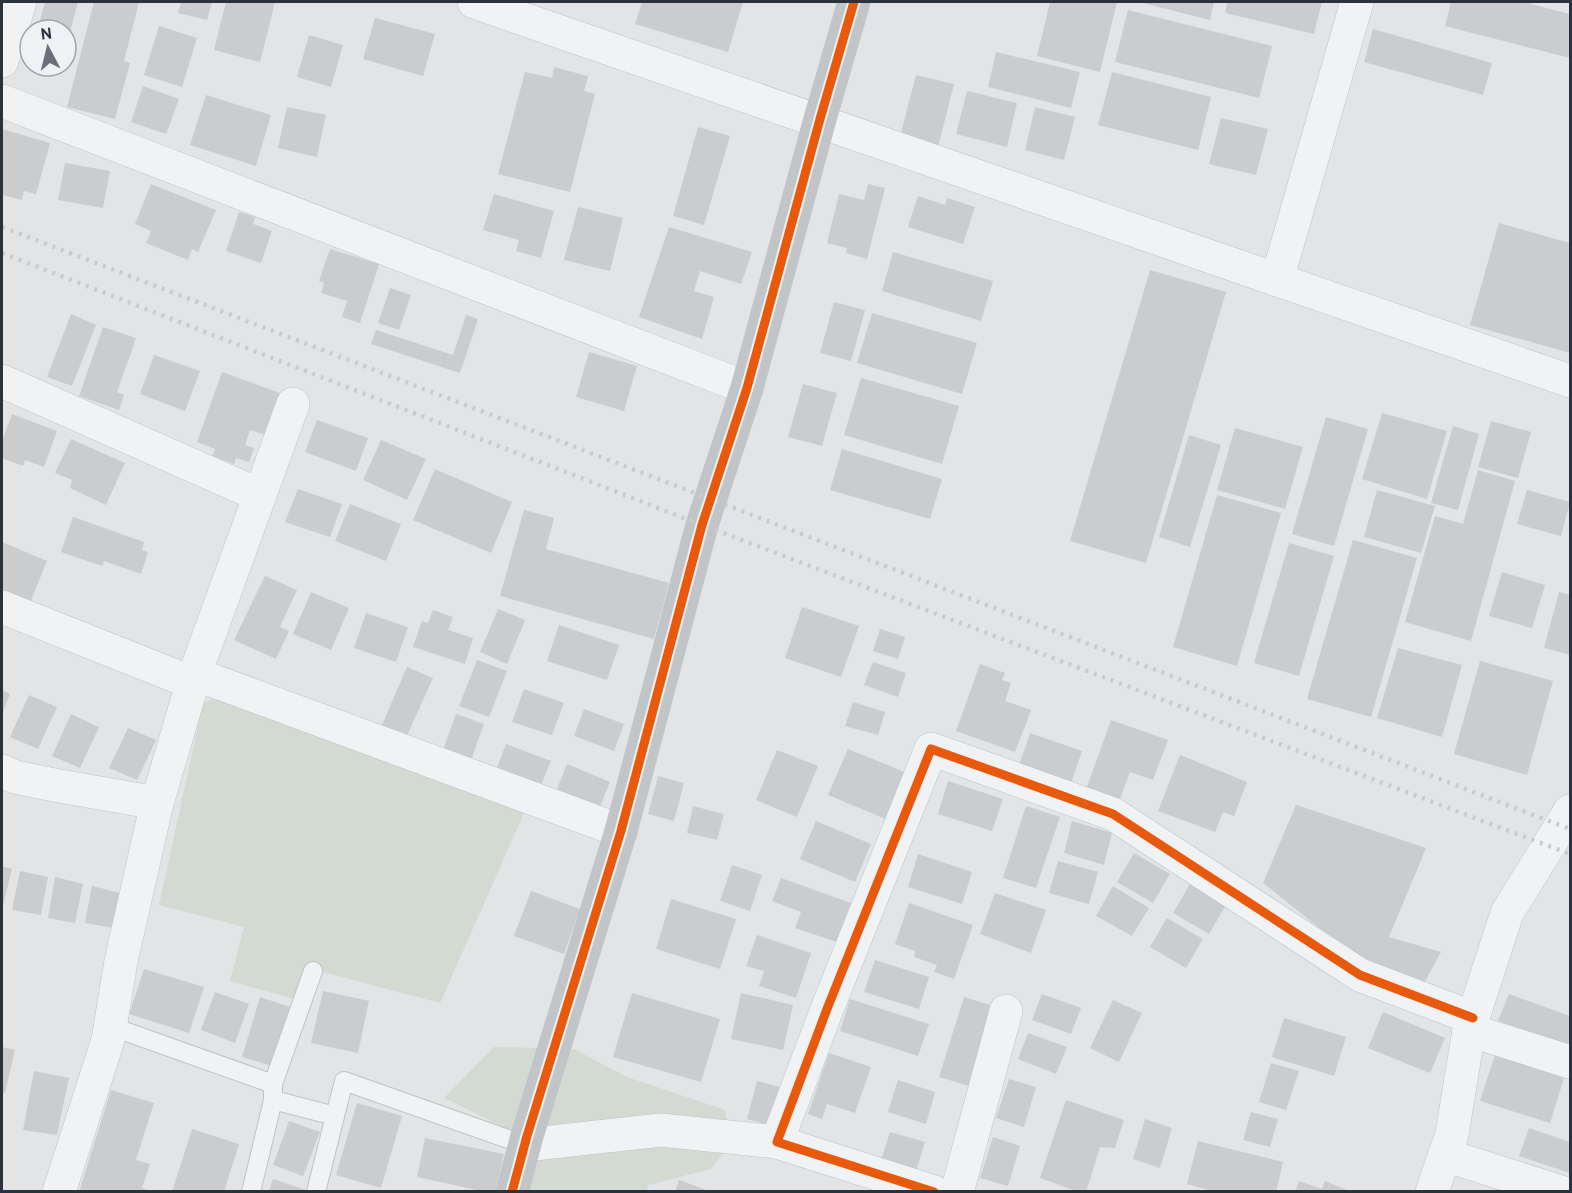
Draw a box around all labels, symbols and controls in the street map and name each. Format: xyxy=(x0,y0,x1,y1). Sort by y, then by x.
north arrow xyxy=(18,18,78,78)
text: N xyxy=(39,24,53,46)

